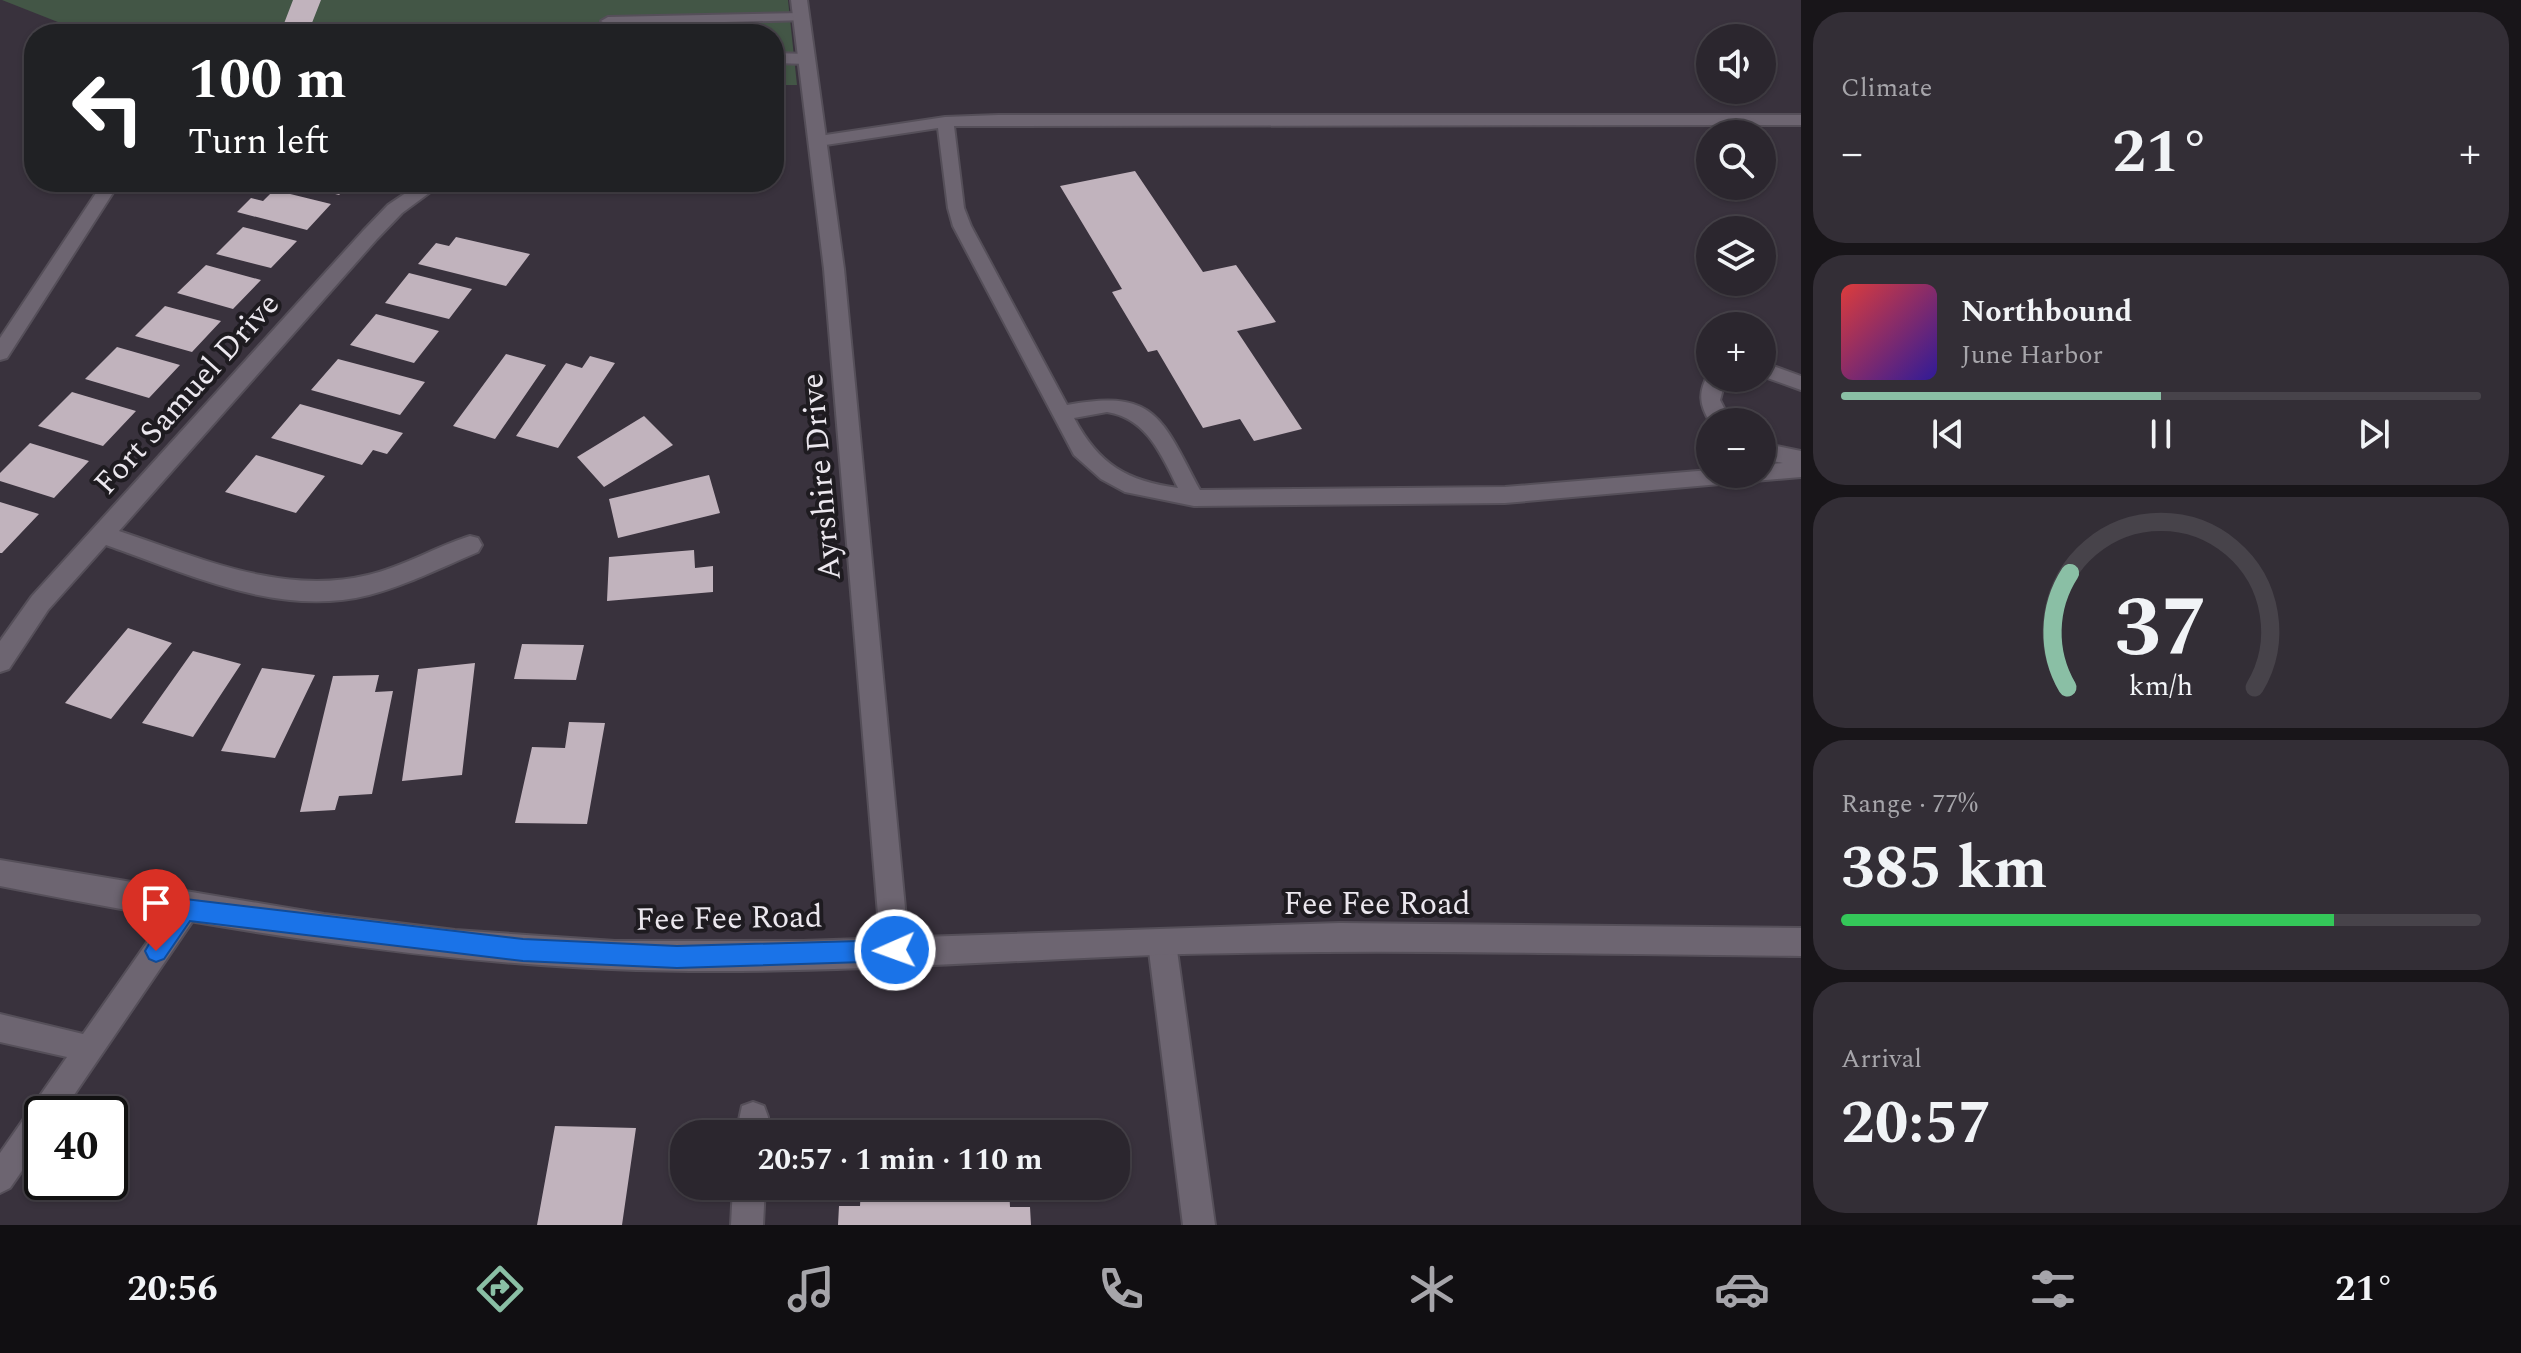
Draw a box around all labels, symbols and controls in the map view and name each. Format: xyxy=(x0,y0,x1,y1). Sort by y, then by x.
map controls xyxy=(1696,24,1776,488)
button: sound xyxy=(1696,24,1776,104)
text: 100 m xyxy=(188,38,347,123)
icon: left xyxy=(56,56,160,160)
text: Climate xyxy=(1841,68,1932,108)
text: 21° xyxy=(2112,107,2210,199)
text: Turn left xyxy=(188,115,329,170)
button: search xyxy=(1696,120,1776,200)
text: − xyxy=(1841,120,1863,187)
text: + xyxy=(2459,120,2481,187)
button: layers xyxy=(1696,216,1776,296)
street label: Fort Samuel Drive xyxy=(83,282,292,506)
text: Northbound xyxy=(1961,289,2132,335)
button: + xyxy=(1696,312,1776,392)
text: June Harbor xyxy=(1961,335,2103,375)
street label: Ayrshire Drive xyxy=(788,371,855,582)
button: − xyxy=(1696,408,1776,488)
icon: previous xyxy=(1926,412,1970,456)
icon: pause xyxy=(2139,412,2183,456)
icon: next xyxy=(2352,412,2396,456)
text: 37 xyxy=(2114,566,2208,693)
text: km/h xyxy=(2129,666,2193,709)
text: Range · 77% xyxy=(1841,784,1978,824)
text: 385 km xyxy=(1841,823,2047,915)
pin xyxy=(122,869,190,951)
street label: Fee Fee Road xyxy=(1283,880,1471,929)
icon: arrive xyxy=(134,881,178,925)
street label: Fee Fee Road xyxy=(635,892,823,945)
position arrow xyxy=(853,908,937,992)
text: Arrival xyxy=(1841,1039,1922,1079)
text: 20:57 xyxy=(1841,1078,1992,1170)
speed limit sign: 40 xyxy=(24,1096,128,1200)
text: 20:57 · 1 min · 110 m xyxy=(757,1137,1043,1183)
icon: directions xyxy=(472,1261,528,1317)
icon: music xyxy=(783,1261,839,1317)
icon: phone xyxy=(1093,1261,1149,1317)
icon: climate xyxy=(1404,1261,1460,1317)
icon: car xyxy=(1714,1261,1770,1317)
icon: filters xyxy=(2025,1261,2081,1317)
text: 20:56 xyxy=(127,1262,218,1317)
text: 21° xyxy=(2335,1262,2394,1317)

